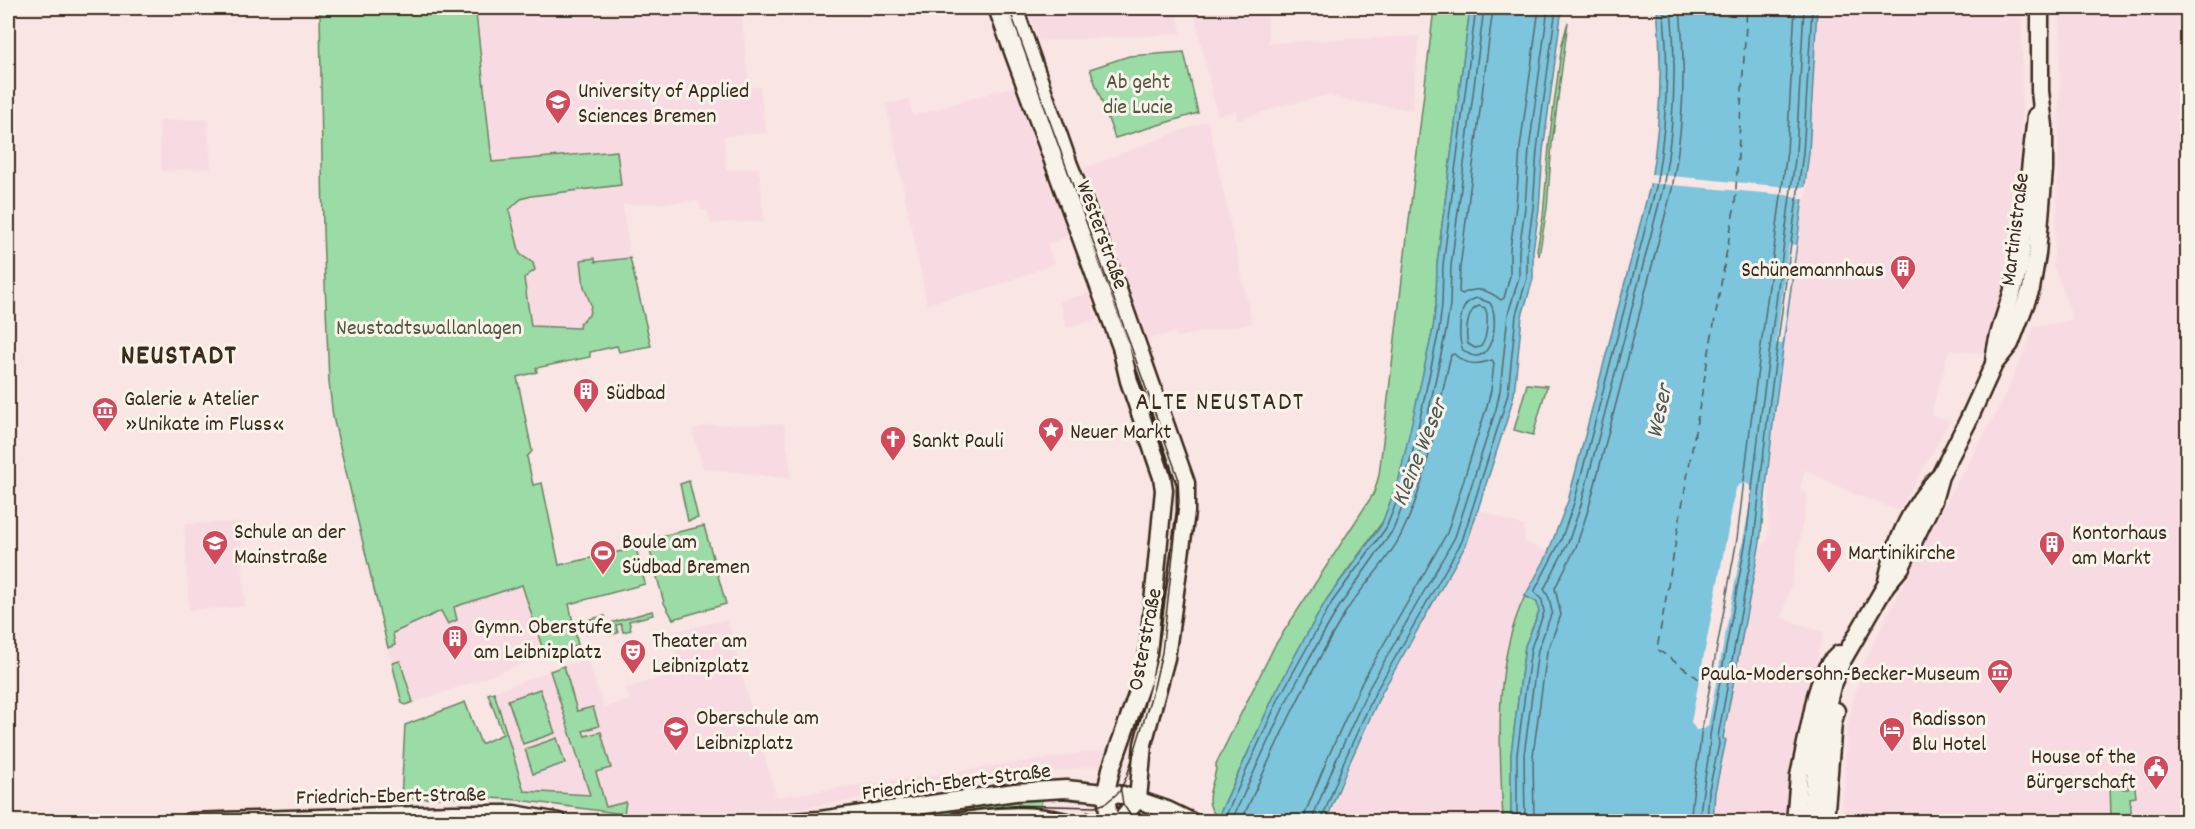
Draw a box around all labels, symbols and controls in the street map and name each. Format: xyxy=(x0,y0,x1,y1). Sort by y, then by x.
park label: Ab geht die Lucie xyxy=(1103,68,1173,124)
place label: University of Applied Sciences Bremen xyxy=(578,77,749,133)
school or university icon: University of Applied Sciences Bremen xyxy=(543,87,573,125)
street label: Martinistraße xyxy=(1994,171,2039,288)
street label: Westerstraße xyxy=(1067,177,1135,294)
building icon: Schünemannhaus xyxy=(1888,253,1918,291)
place label: Schünemannhaus xyxy=(1741,256,1884,287)
park label: Neustadtswallanlagen xyxy=(336,314,522,345)
district label: NEUSTADT xyxy=(121,338,237,378)
building icon: Südbad xyxy=(571,376,601,414)
place label: Südbad xyxy=(606,379,666,410)
water label: Weser xyxy=(1639,379,1684,442)
place label: Galerie & Atelier »Unikate im Fluss« xyxy=(124,385,286,441)
district label: ALTE NEUSTADT xyxy=(1135,385,1305,422)
water label: Kleine Weser xyxy=(1384,392,1459,512)
museum icon: Galerie & Atelier »Unikate im Fluss« xyxy=(90,395,120,433)
place icon: Neuer Markt xyxy=(1036,415,1066,453)
place label: Neuer Markt xyxy=(1070,418,1171,449)
church icon: Sankt Pauli xyxy=(878,424,908,462)
place label: Sankt Pauli xyxy=(912,427,1003,458)
place label: Schule an der Mainstraße xyxy=(234,518,347,574)
place label: Kontorhaus am Markt xyxy=(2072,519,2167,575)
school or university icon: Schule an der Mainstraße xyxy=(200,528,230,566)
place label: Boule am Südbad Bremen xyxy=(622,528,750,584)
building icon: Kontorhaus am Markt xyxy=(2037,529,2067,567)
church icon: Martinikirche xyxy=(1814,536,1844,574)
sports icon: Boule am Südbad Bremen xyxy=(588,538,618,576)
place label: Martinikirche xyxy=(1848,539,1956,570)
street label: Osterstraße xyxy=(1121,586,1172,694)
place label: Gymn. Oberstufe am Leibnizplatz xyxy=(474,613,612,669)
building icon: Gymn. Oberstufe am Leibnizplatz xyxy=(440,623,470,661)
place label: Theater am Leibnizplatz xyxy=(652,627,750,683)
theatre icon: Theater am Leibnizplatz xyxy=(618,637,648,675)
museum icon: Paula-Modersohn-Becker-Museum xyxy=(1985,657,2015,695)
place label: Paula-Modersohn-Becker-Museum xyxy=(1700,660,1980,691)
place label: Oberschule am Leibnizplatz xyxy=(696,704,819,760)
place label: Radisson Blu Hotel xyxy=(1912,705,1986,761)
school or university icon: Oberschule am Leibnizplatz xyxy=(661,714,691,752)
hotel icon: Radisson Blu Hotel xyxy=(1877,715,1907,753)
place label: House of the Bürgerschaft xyxy=(2026,743,2136,799)
public building icon: House of the Bürgerschaft xyxy=(2141,753,2171,791)
street label: Friedrich-Ebert-Straße xyxy=(860,757,1053,810)
street label: Friedrich-Ebert-Straße xyxy=(296,780,486,815)

